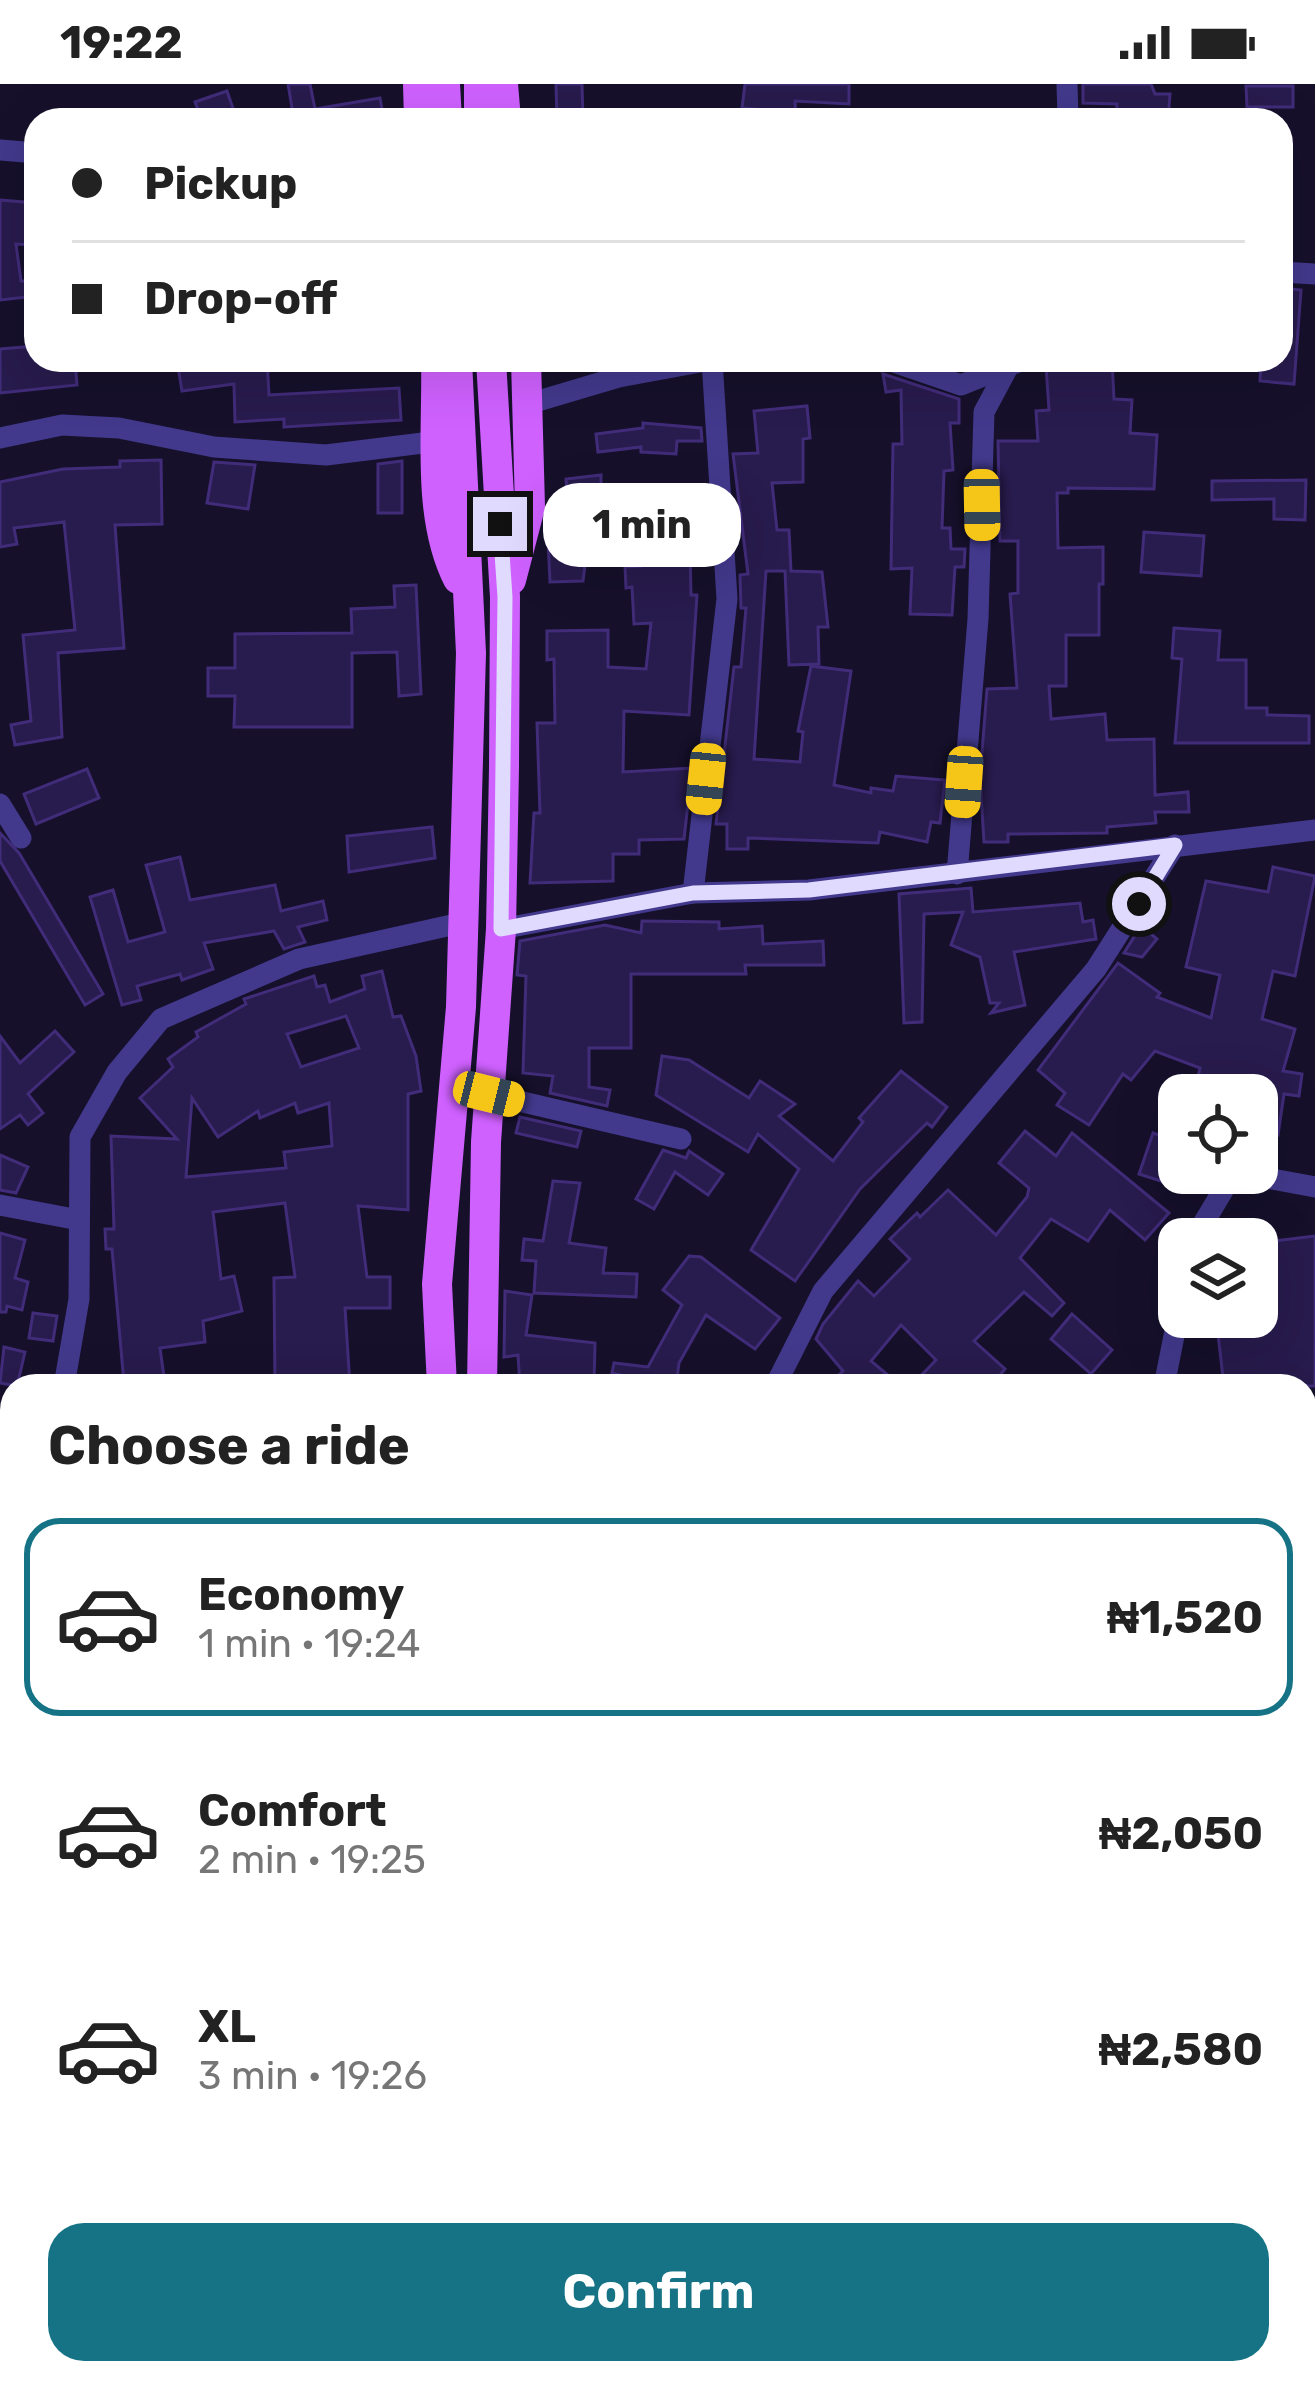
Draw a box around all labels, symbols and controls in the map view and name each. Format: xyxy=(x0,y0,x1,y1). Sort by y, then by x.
text: 19:22 xyxy=(60,16,183,69)
text: Pickup xyxy=(144,157,297,210)
text: Drop-off xyxy=(144,272,337,325)
car xyxy=(963,469,1001,541)
callout: 1 min xyxy=(542,482,740,566)
route end xyxy=(473,497,527,551)
text: 1 min xyxy=(592,502,692,548)
car xyxy=(684,741,728,817)
car xyxy=(944,745,984,819)
route start xyxy=(1112,877,1166,931)
car xyxy=(450,1068,528,1120)
map controls xyxy=(1158,1074,1278,1338)
button: locate xyxy=(1158,1074,1278,1194)
button: layers xyxy=(1158,1218,1278,1338)
text: Choose a ride xyxy=(48,1414,410,1478)
icon: car xyxy=(54,1563,162,1671)
text: Economy xyxy=(198,1568,404,1621)
text: ₦1,520 xyxy=(1107,1591,1263,1644)
text: 1 min · 19:24 xyxy=(198,1621,421,1667)
icon: car xyxy=(54,1779,162,1887)
text: Comfort xyxy=(198,1784,387,1837)
text: ₦2,050 xyxy=(1099,1807,1263,1860)
text: 2 min · 19:25 xyxy=(198,1837,426,1883)
icon: car xyxy=(54,1995,162,2103)
text: XL xyxy=(198,2000,256,2053)
text: ₦2,580 xyxy=(1099,2023,1263,2076)
text: 3 min · 19:26 xyxy=(198,2053,427,2099)
button: Confirm xyxy=(48,2223,1269,2361)

